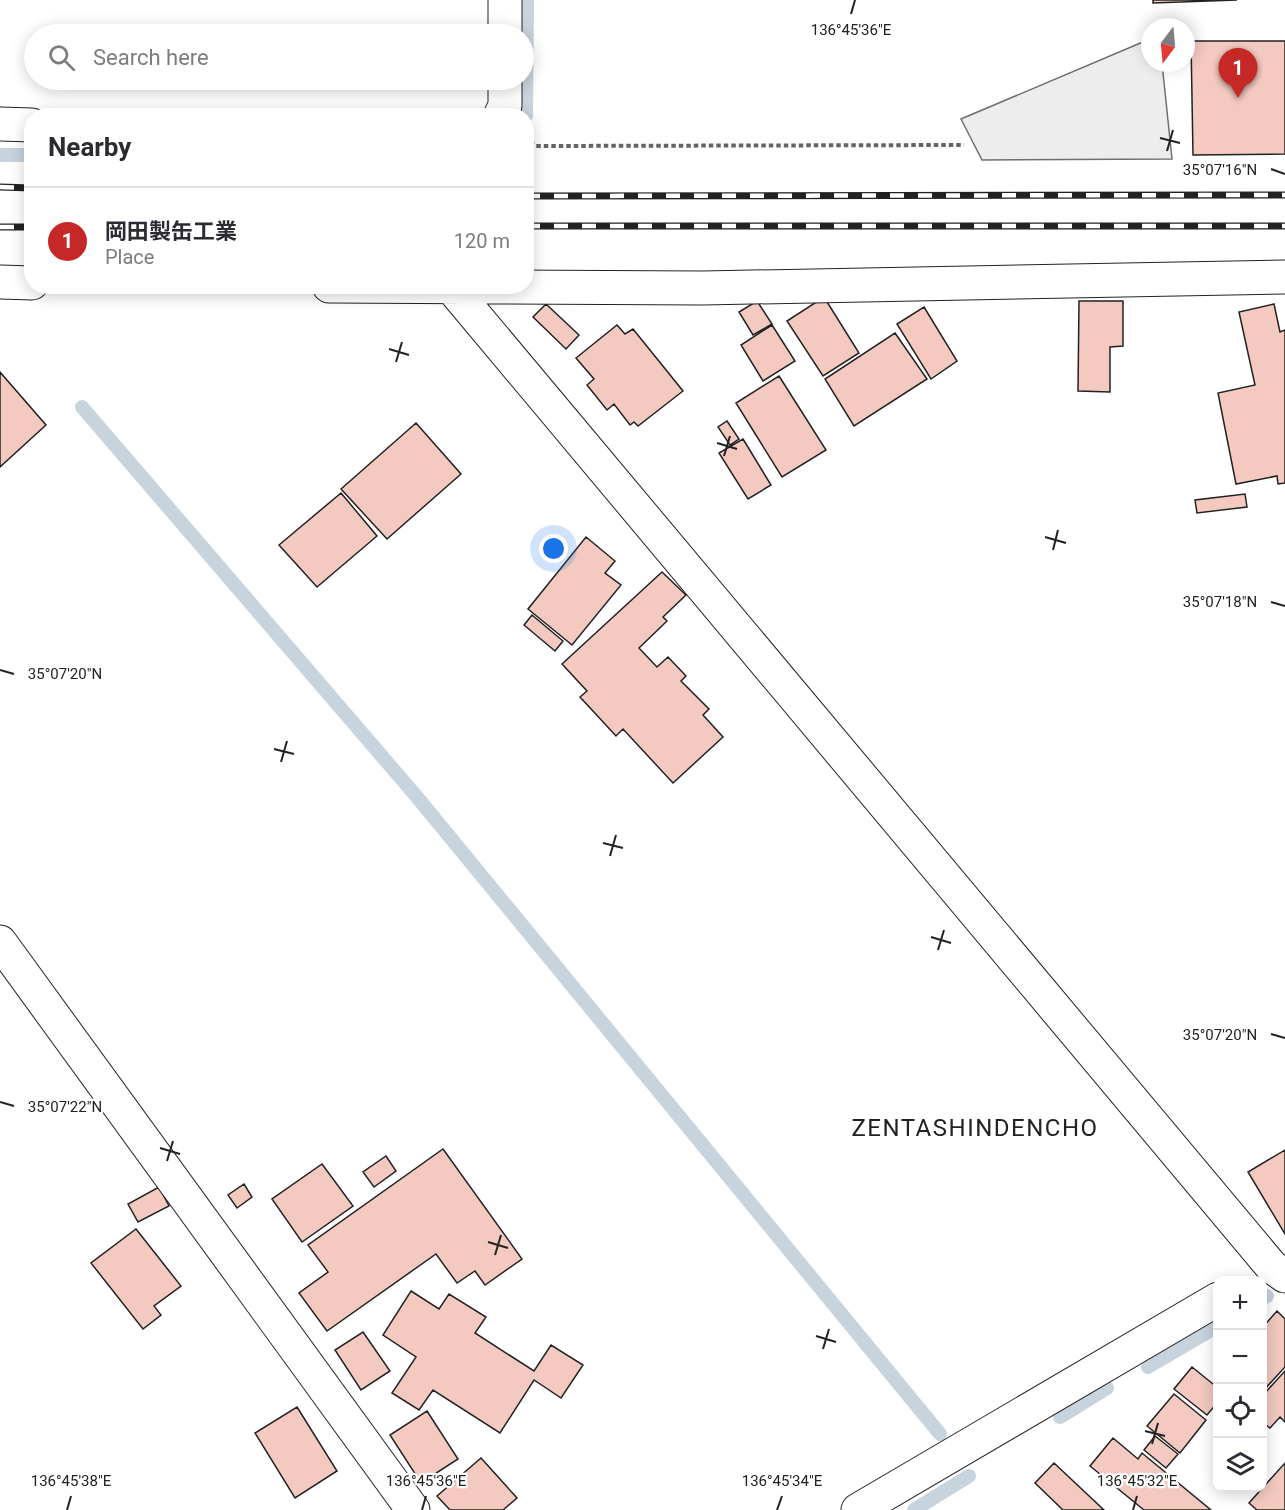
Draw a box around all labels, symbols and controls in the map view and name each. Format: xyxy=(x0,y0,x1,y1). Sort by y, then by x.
north arrow xyxy=(1141,18,1195,72)
text: 136°45'36"E xyxy=(811,21,892,39)
search box xyxy=(24,24,534,90)
icon: search xyxy=(45,41,78,74)
text: Search here xyxy=(93,45,209,70)
pin: 1 xyxy=(1218,48,1258,98)
text: Nearby xyxy=(48,132,131,162)
text: 35°07'16"N xyxy=(1183,161,1257,179)
text: 岡田製缶工業 xyxy=(105,219,237,244)
text: 1 xyxy=(62,229,73,253)
text: 120 m xyxy=(454,229,510,253)
text: Place xyxy=(105,245,154,269)
your location xyxy=(539,534,568,563)
text: 35°07'18"N xyxy=(1183,593,1257,611)
text: 35°07'20"N xyxy=(28,665,102,683)
text: 35°07'20"N xyxy=(1183,1026,1257,1044)
text: 35°07'22"N xyxy=(28,1098,102,1116)
district label: ZENTASHINDENCHO xyxy=(851,1114,1099,1142)
map controls xyxy=(1213,1276,1267,1492)
button: + xyxy=(1213,1276,1267,1330)
button: − xyxy=(1213,1330,1267,1384)
button: locate xyxy=(1213,1384,1267,1438)
button: layers xyxy=(1213,1438,1267,1492)
text: 136°45'38"E xyxy=(31,1472,112,1490)
text: 136°45'36"E xyxy=(386,1472,467,1490)
text: 136°45'34"E xyxy=(742,1472,823,1490)
text: 136°45'32"E xyxy=(1097,1472,1178,1490)

